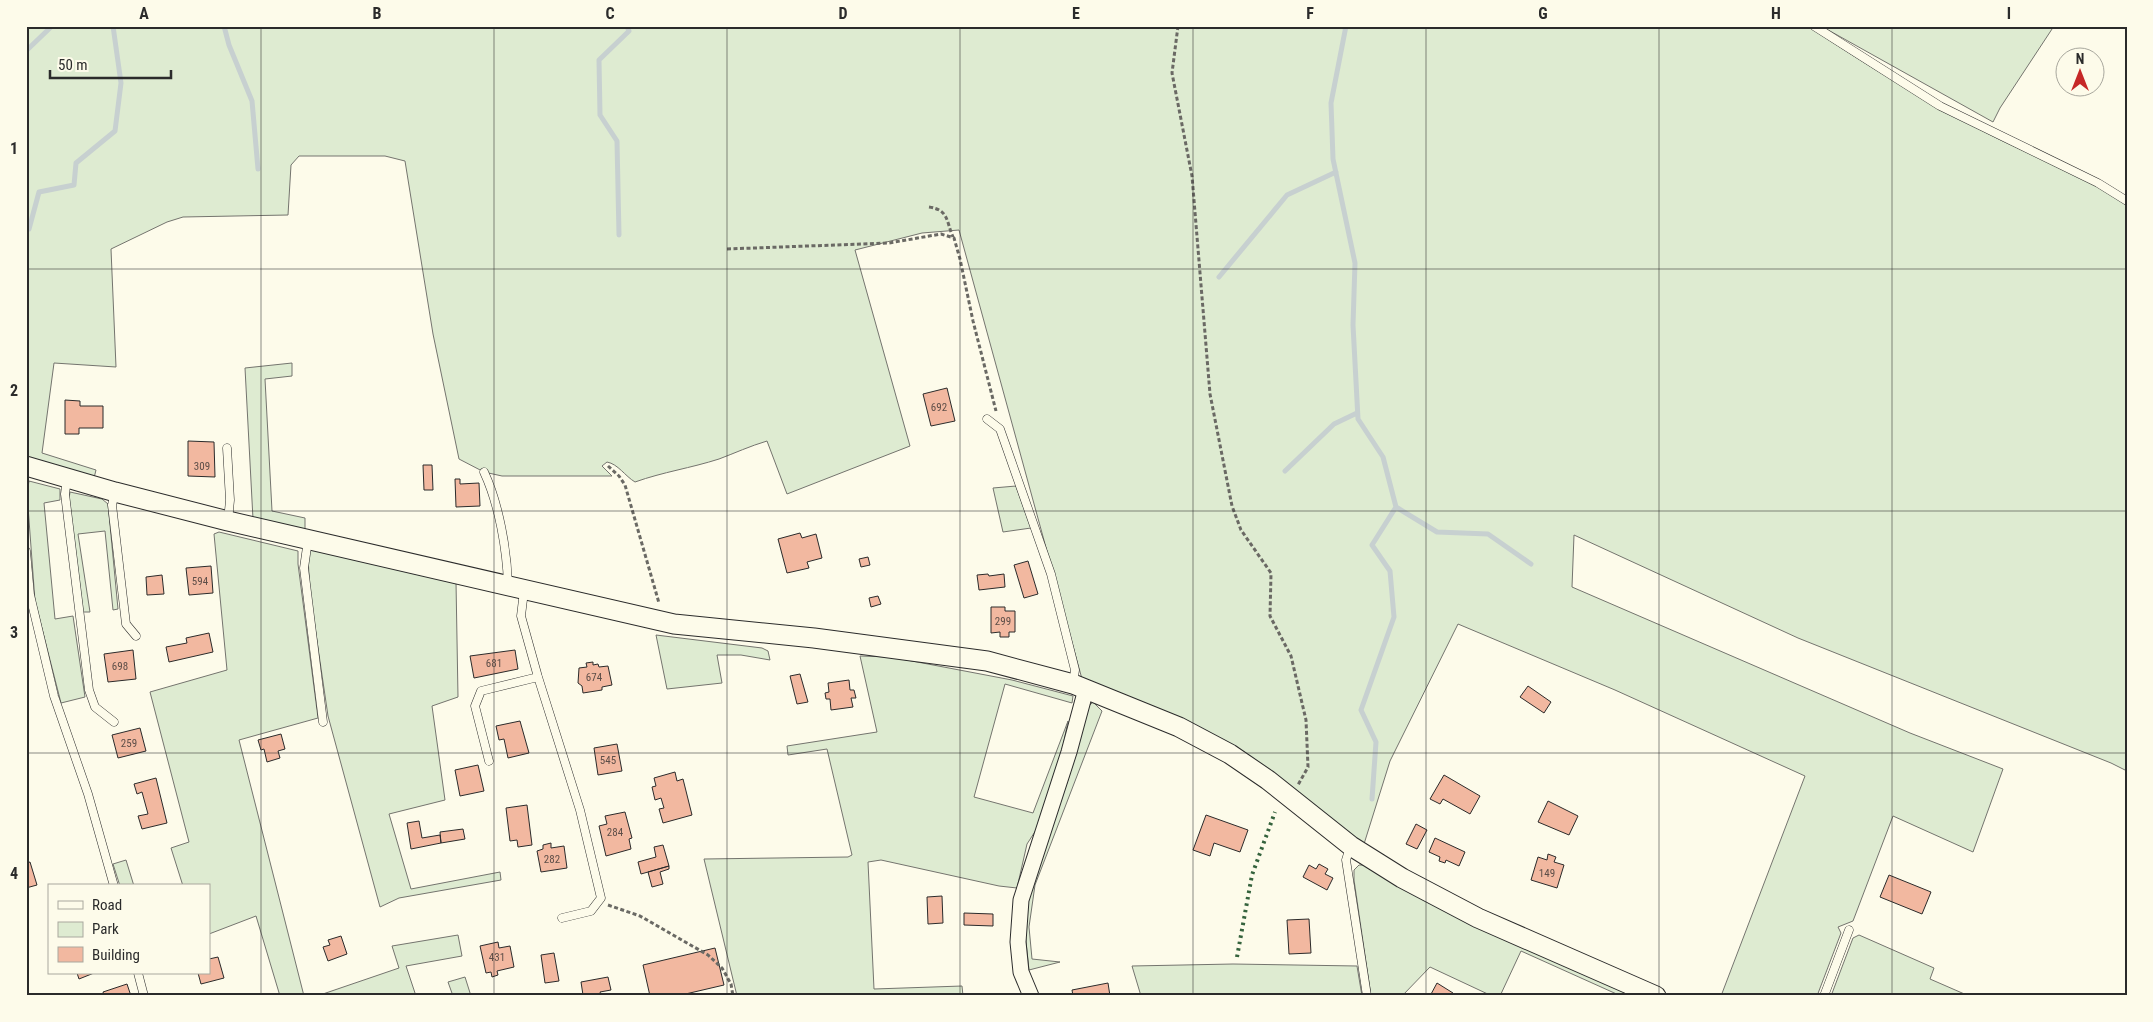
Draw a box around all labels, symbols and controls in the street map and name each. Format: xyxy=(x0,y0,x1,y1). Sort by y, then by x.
text: A xyxy=(139,4,149,23)
text: B xyxy=(373,4,382,23)
text: C xyxy=(605,4,615,23)
text: D xyxy=(838,4,848,23)
text: E xyxy=(1072,4,1080,23)
text: F xyxy=(1306,4,1314,23)
text: G xyxy=(1538,4,1548,23)
text: H xyxy=(1771,4,1781,23)
text: I xyxy=(2007,4,2011,23)
scale bar xyxy=(50,48,171,80)
north arrow xyxy=(2056,48,2106,98)
text: N xyxy=(2076,51,2084,67)
text: 50 m xyxy=(58,56,88,74)
text: 1 xyxy=(10,139,18,158)
text: 2 xyxy=(10,381,18,400)
house number: 692 xyxy=(931,401,947,414)
house number: 309 xyxy=(194,460,210,473)
house number: 594 xyxy=(192,575,209,588)
house number: 299 xyxy=(995,615,1011,628)
text: 3 xyxy=(10,623,18,642)
house number: 681 xyxy=(486,657,502,670)
house number: 698 xyxy=(112,660,128,673)
house number: 674 xyxy=(586,671,603,684)
house number: 259 xyxy=(121,737,137,750)
house number: 545 xyxy=(600,754,616,767)
house number: 284 xyxy=(607,826,624,839)
house number: 282 xyxy=(544,853,560,866)
text: 4 xyxy=(10,864,18,883)
house number: 149 xyxy=(1539,867,1555,880)
legend xyxy=(48,884,210,974)
text: Road xyxy=(92,896,122,914)
text: Park xyxy=(92,920,119,938)
text: Building xyxy=(92,946,140,964)
house number: 431 xyxy=(489,951,505,964)

